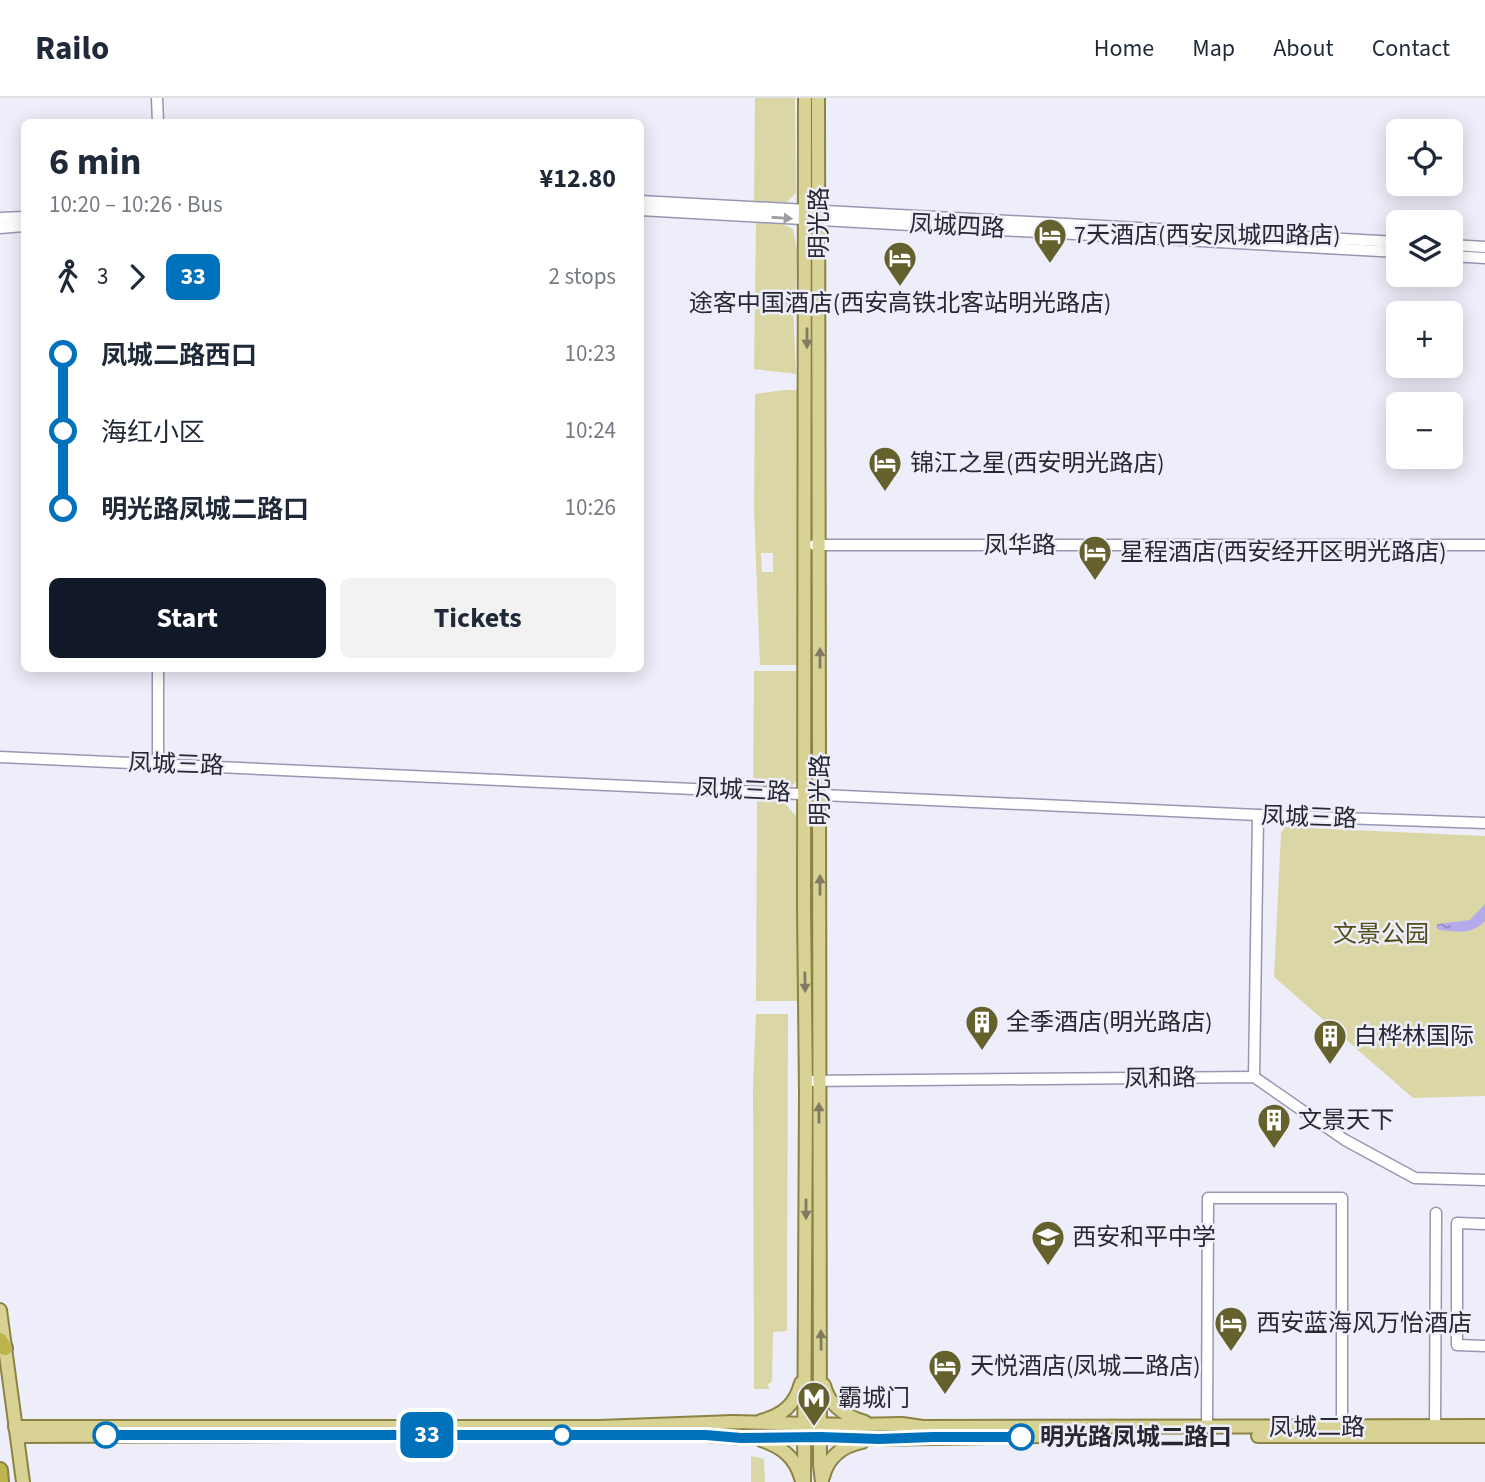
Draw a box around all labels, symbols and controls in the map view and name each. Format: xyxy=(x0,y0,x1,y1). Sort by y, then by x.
text: Railo xyxy=(35,25,109,72)
text: Home xyxy=(1094,31,1154,66)
text: Map xyxy=(1192,31,1235,66)
text: About xyxy=(1273,31,1334,66)
text: Contact xyxy=(1372,31,1450,66)
map controls xyxy=(1386,119,1463,469)
button: locate xyxy=(1386,119,1463,196)
text: 6 min xyxy=(49,135,141,189)
text: ¥12.80 xyxy=(540,160,616,197)
street label: 明光路 xyxy=(802,187,837,259)
text: 10:20 – 10:26 · Bus xyxy=(49,188,223,221)
street label: 凤城四路 xyxy=(908,207,1006,246)
button: layers xyxy=(1386,210,1463,287)
one-way arrow xyxy=(771,213,793,224)
hotel icon: 7天酒店(西安凤城四路店) xyxy=(1031,216,1069,265)
place label: 7天酒店(西安凤城四路店) xyxy=(1074,218,1340,253)
hotel icon: 途客中国酒店(西安高铁北客站明光路店) xyxy=(881,239,919,288)
icon: walk xyxy=(49,258,87,296)
icon: forward xyxy=(118,258,156,296)
text: 33 xyxy=(180,259,206,294)
text: 3 xyxy=(97,260,108,293)
text: 2 stops xyxy=(549,260,616,293)
place label: 途客中国酒店(西安高铁北客站明光路店) xyxy=(689,286,1111,321)
button: + xyxy=(1386,301,1463,378)
one-way arrow xyxy=(801,327,813,349)
text: 凤城二路西口 xyxy=(101,337,257,374)
text: 10:23 xyxy=(565,337,616,370)
button: − xyxy=(1386,392,1463,469)
text: 海红小区 xyxy=(101,414,205,451)
text: 10:24 xyxy=(565,414,616,447)
hotel icon: 锦江之星(西安明光路店) xyxy=(866,444,904,493)
place label: 锦江之星(西安明光路店) xyxy=(910,446,1165,481)
text: 明光路凤城二路口 xyxy=(101,491,309,528)
text: 10:26 xyxy=(565,491,616,524)
street label: 凤华路 xyxy=(984,528,1056,563)
hotel icon: 星程酒店(西安经开区明光路店) xyxy=(1076,533,1114,582)
place label: 星程酒店(西安经开区明光路店) xyxy=(1120,535,1447,570)
button: Start xyxy=(49,578,326,658)
button: Tickets xyxy=(340,578,616,658)
one-way arrow xyxy=(814,647,826,669)
street label: 凤城三路 xyxy=(127,745,225,784)
street label: 明光路 xyxy=(803,754,838,826)
street label: 凤城三路 xyxy=(694,771,792,810)
street label: 凤城三路 xyxy=(1260,798,1358,837)
one-way arrow xyxy=(814,874,826,896)
park label: 文景公园 xyxy=(1333,917,1429,952)
one-way arrow xyxy=(799,971,811,993)
building icon: 全季酒店(明光路店) xyxy=(963,1003,1001,1052)
place label: 全季酒店(明光路店) xyxy=(1006,1005,1213,1040)
building icon: 白桦林国际 xyxy=(1311,1017,1349,1066)
place label: 白桦林国际 xyxy=(1354,1019,1474,1054)
street label: 凤和路 xyxy=(1124,1060,1196,1097)
building icon: 文景天下 xyxy=(1255,1101,1293,1150)
one-way arrow xyxy=(813,1102,825,1124)
place label: 文景天下 xyxy=(1298,1103,1394,1138)
one-way arrow xyxy=(800,1198,812,1220)
school or university icon: 西安和平中学 xyxy=(1029,1218,1067,1267)
place label: 西安和平中学 xyxy=(1072,1220,1216,1255)
hotel icon: 西安蓝海风万怡酒店 xyxy=(1212,1304,1250,1353)
place label: 西安蓝海风万怡酒店 xyxy=(1256,1306,1472,1341)
one-way arrow xyxy=(815,1329,827,1351)
hotel icon: 天悦酒店(凤城二路店) xyxy=(926,1347,964,1396)
place label: 天悦酒店(凤城二路店) xyxy=(970,1349,1201,1384)
metro station icon: 霸城门 xyxy=(795,1379,833,1428)
place label: 霸城门 xyxy=(838,1381,910,1416)
street label: 凤城二路 xyxy=(1269,1410,1365,1445)
line badge: 33 xyxy=(396,1412,458,1458)
text: 33 xyxy=(414,1417,440,1452)
place label: 明光路凤城二路口 xyxy=(1040,1420,1232,1455)
unlabelled marker xyxy=(93,1422,119,1448)
marker: 明光路凤城二路口 xyxy=(1008,1424,1034,1450)
unlabelled marker xyxy=(552,1425,572,1445)

